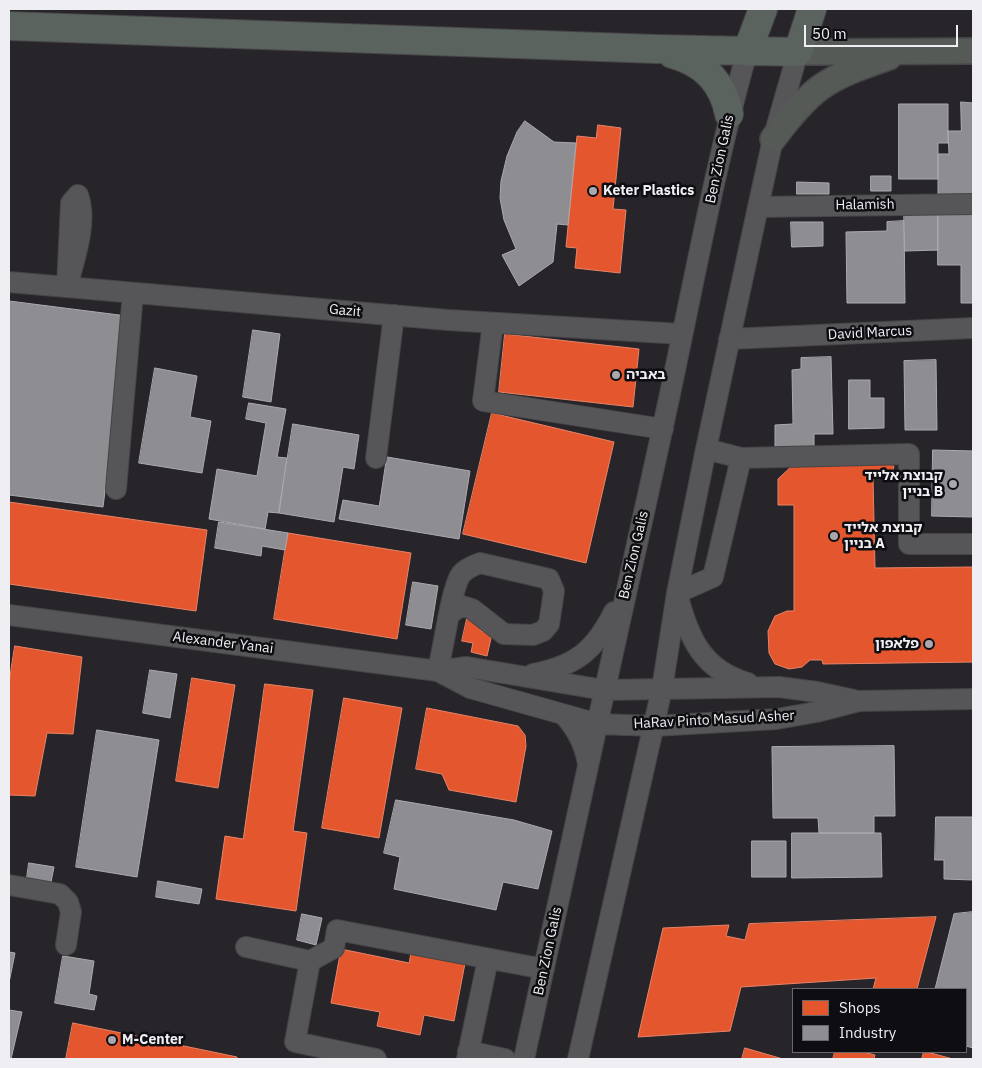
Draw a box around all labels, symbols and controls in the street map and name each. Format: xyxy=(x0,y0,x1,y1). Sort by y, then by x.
scale bar xyxy=(807,15,961,47)
text: 50 m xyxy=(812,24,847,43)
street label: Ben Zion Galis xyxy=(702,113,738,205)
place label: Keter Plastics xyxy=(603,183,694,199)
marker: Keter Plastics xyxy=(587,185,599,197)
street label: Halamish xyxy=(835,196,895,214)
street label: Gazit xyxy=(328,301,362,321)
street label: David Marcus xyxy=(827,322,913,344)
place label: באביה xyxy=(626,367,666,383)
marker: באביה xyxy=(610,369,622,381)
place label: קבוצת אלייד בניין B xyxy=(865,468,943,501)
marker: קבוצת אלייד בניין B xyxy=(947,478,959,490)
street label: Ben Zion Galis xyxy=(616,509,652,601)
place label: קבוצת אלייד בניין A xyxy=(844,520,922,552)
marker: קבוצת אלייד בניין A xyxy=(828,530,840,542)
street label: Alexander Yanai xyxy=(172,629,274,657)
place label: פלאפון xyxy=(875,636,919,652)
marker: פלאפון xyxy=(923,638,935,650)
street label: HaRav Pinto Masud Asher xyxy=(633,707,795,733)
street label: Ben Zion Galis xyxy=(530,905,566,997)
legend xyxy=(792,988,967,1053)
text: Shops xyxy=(839,998,881,1017)
text: Industry xyxy=(839,1023,896,1042)
place label: M-Center xyxy=(122,1032,183,1048)
marker: M-Center xyxy=(106,1034,118,1046)

